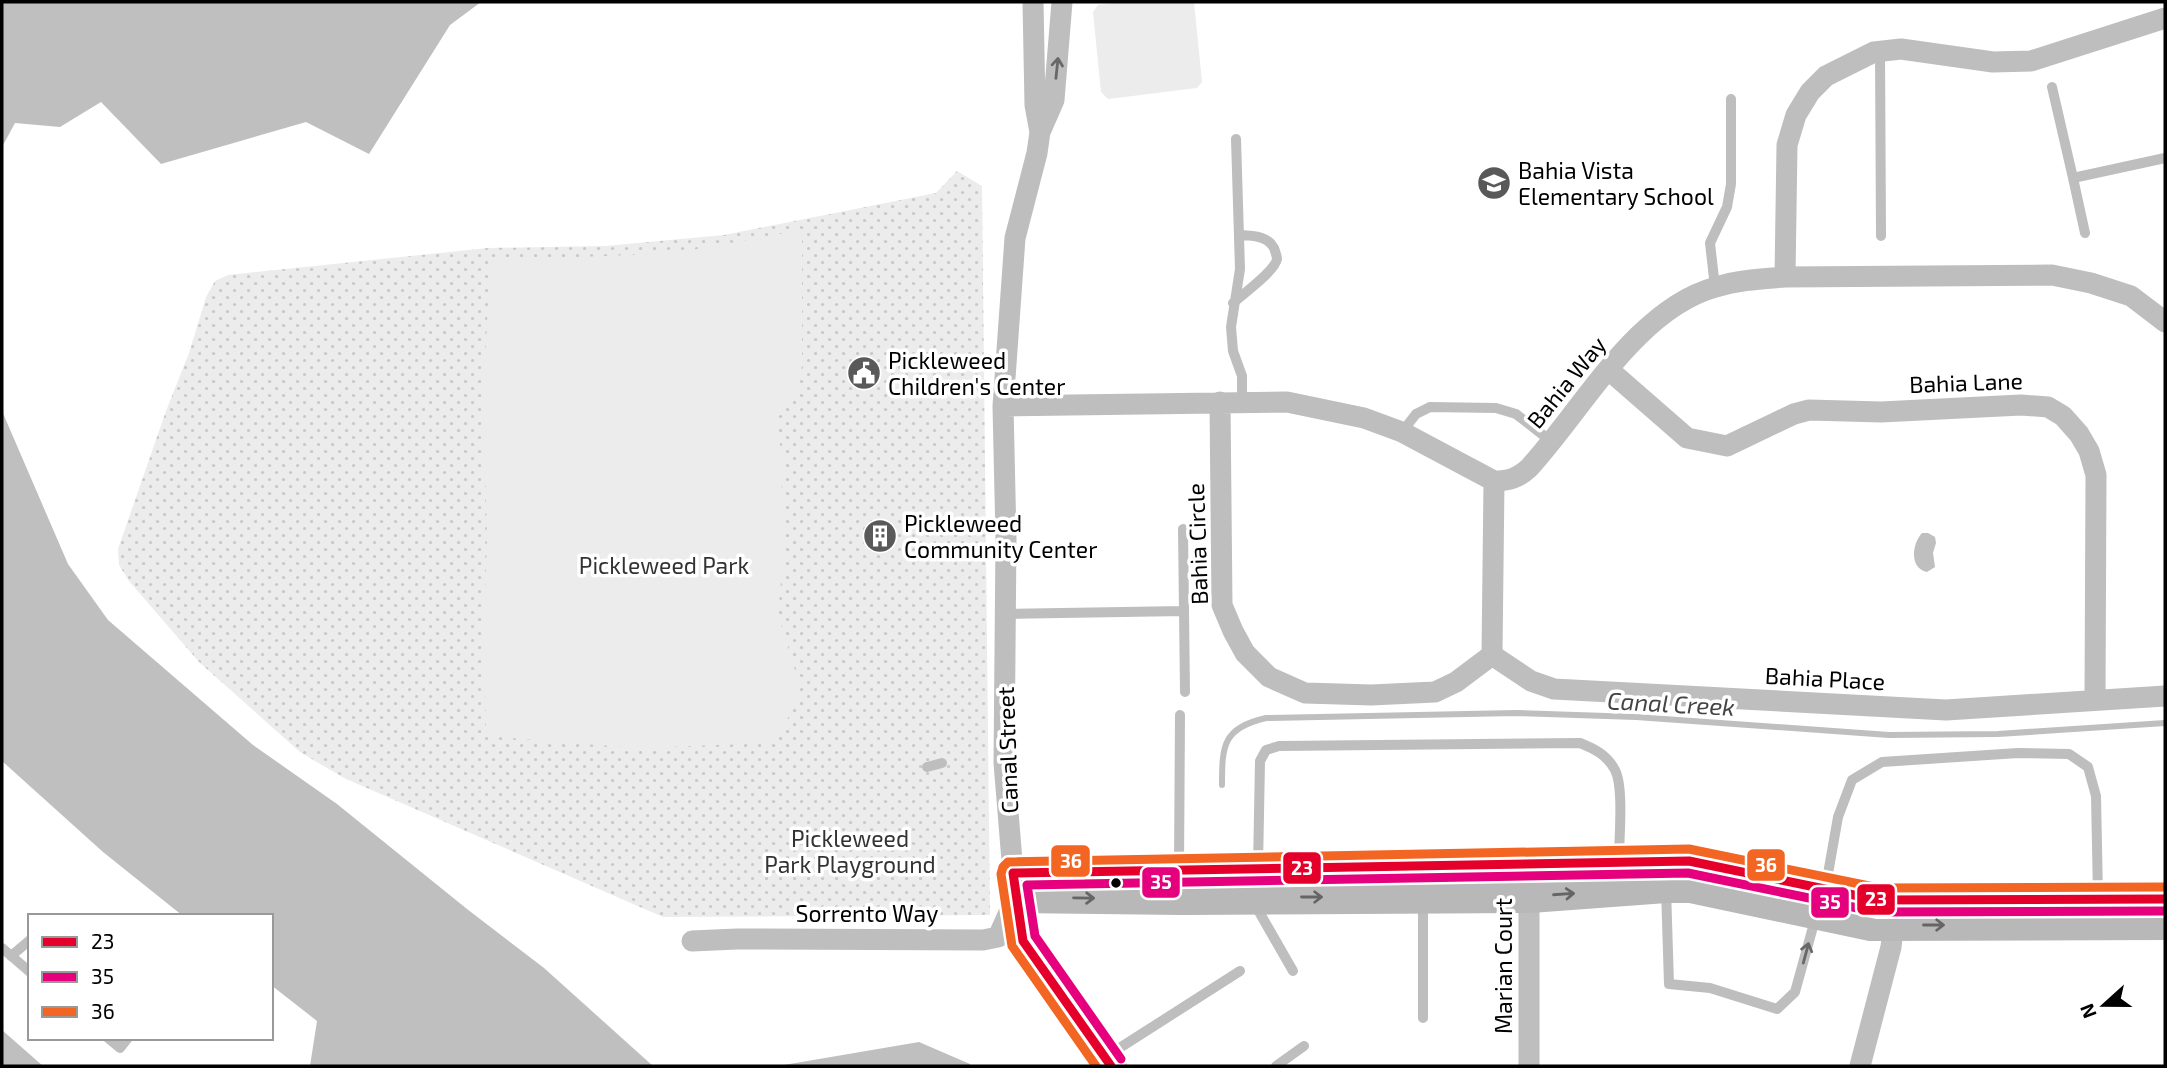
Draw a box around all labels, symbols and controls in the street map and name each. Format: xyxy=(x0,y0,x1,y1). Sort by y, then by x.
one-way arrow xyxy=(1051,57,1064,80)
place label: Bahia Vista Elementary School xyxy=(1518,156,1714,210)
school or university icon: Bahia Vista Elementary School xyxy=(1475,164,1513,202)
street label: Bahia Way xyxy=(1521,331,1611,433)
place label: Pickleweed Children's Center xyxy=(888,346,1065,400)
public building icon: Pickleweed Children's Center xyxy=(845,354,883,392)
street label: Bahia Lane xyxy=(1909,366,2023,398)
street label: Bahia Circle xyxy=(1181,483,1213,605)
place label: Pickleweed Community Center xyxy=(904,509,1097,563)
building icon: Pickleweed Community Center xyxy=(861,517,899,555)
park label: Pickleweed Park xyxy=(579,551,749,579)
street label: Bahia Place xyxy=(1764,661,1886,695)
water label: Canal Creek xyxy=(1606,685,1736,721)
street label: Canal Street xyxy=(991,686,1023,814)
park label: Pickleweed Park Playground xyxy=(764,824,936,878)
line badge: 36 xyxy=(1050,844,1091,878)
line badge: 36 xyxy=(1746,848,1786,882)
text: 36 xyxy=(1060,849,1082,872)
line badge: 23 xyxy=(1282,851,1322,885)
text: 36 xyxy=(1755,853,1777,876)
text: 23 xyxy=(1291,856,1313,879)
line badge: 35 xyxy=(1141,866,1181,899)
text: 35 xyxy=(1150,870,1172,893)
unlabelled marker xyxy=(1109,876,1123,890)
line badge: 23 xyxy=(1856,883,1896,916)
line badge: 35 xyxy=(1810,886,1850,919)
one-way arrow xyxy=(1552,887,1575,900)
text: 23 xyxy=(1865,887,1887,910)
one-way arrow xyxy=(1300,890,1323,904)
text: 35 xyxy=(1819,890,1841,913)
one-way arrow xyxy=(1073,891,1096,905)
street label: Marian Court xyxy=(1489,898,1517,1034)
street label: Sorrento Way xyxy=(796,899,938,927)
legend xyxy=(28,914,273,1040)
one-way arrow xyxy=(1922,918,1945,932)
text: 23 xyxy=(91,928,114,953)
one-way arrow xyxy=(1800,942,1813,964)
text: 35 xyxy=(91,963,114,988)
north arrow xyxy=(2069,970,2139,1040)
text: 36 xyxy=(91,998,115,1023)
text: N xyxy=(2074,1001,2101,1022)

